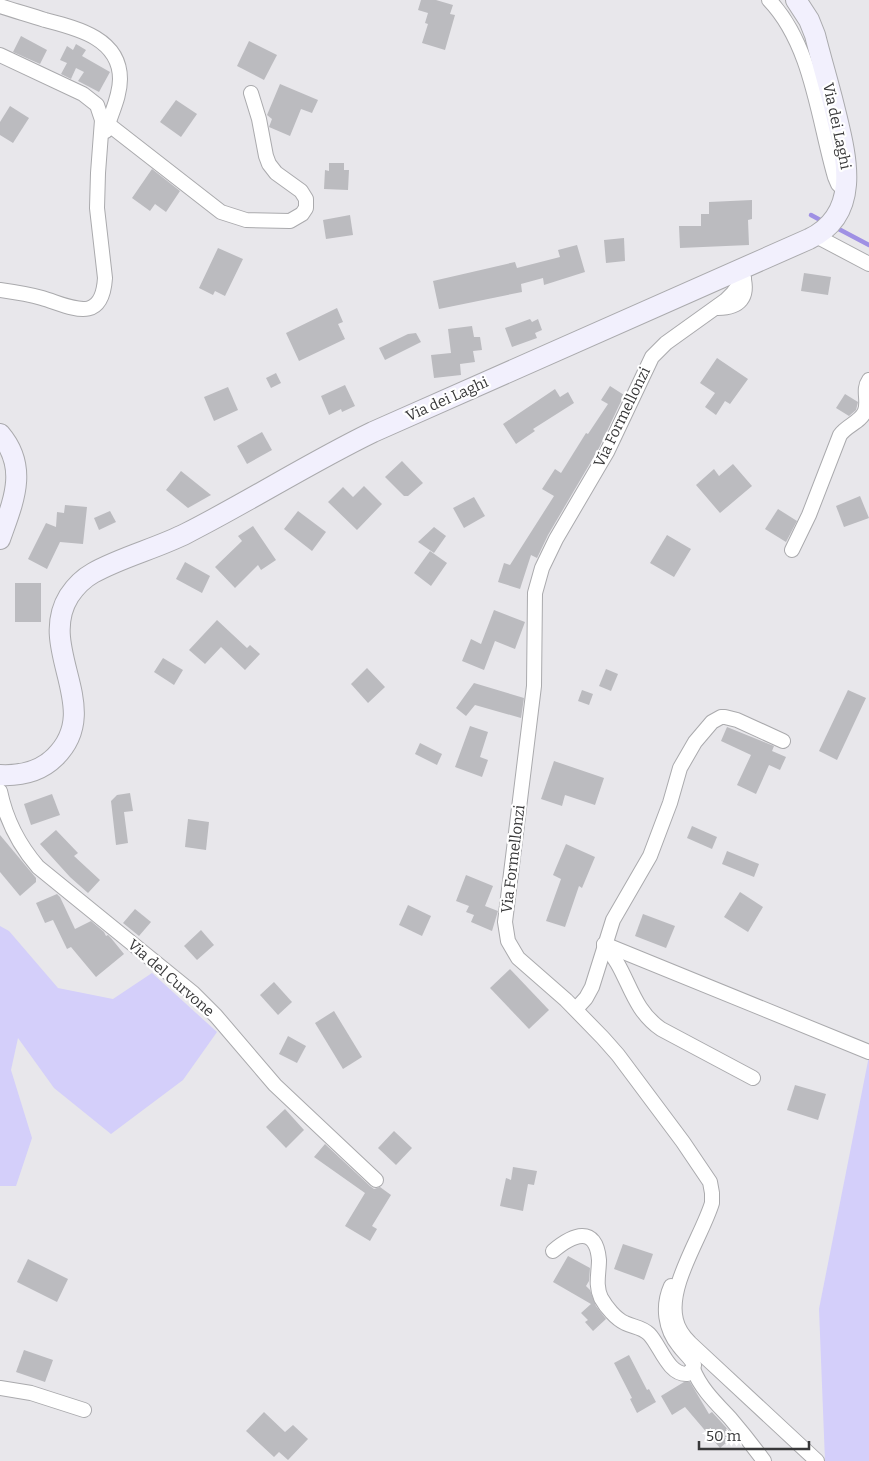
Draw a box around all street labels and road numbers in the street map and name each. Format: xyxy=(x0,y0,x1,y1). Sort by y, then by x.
street label: Via dei Laghi xyxy=(819,81,855,171)
street label: Via Formellonzi xyxy=(590,364,654,470)
street label: Via dei Laghi xyxy=(403,373,491,425)
street label: Via Formellonzi xyxy=(497,803,529,914)
street label: Via del Curvone xyxy=(124,936,218,1020)

